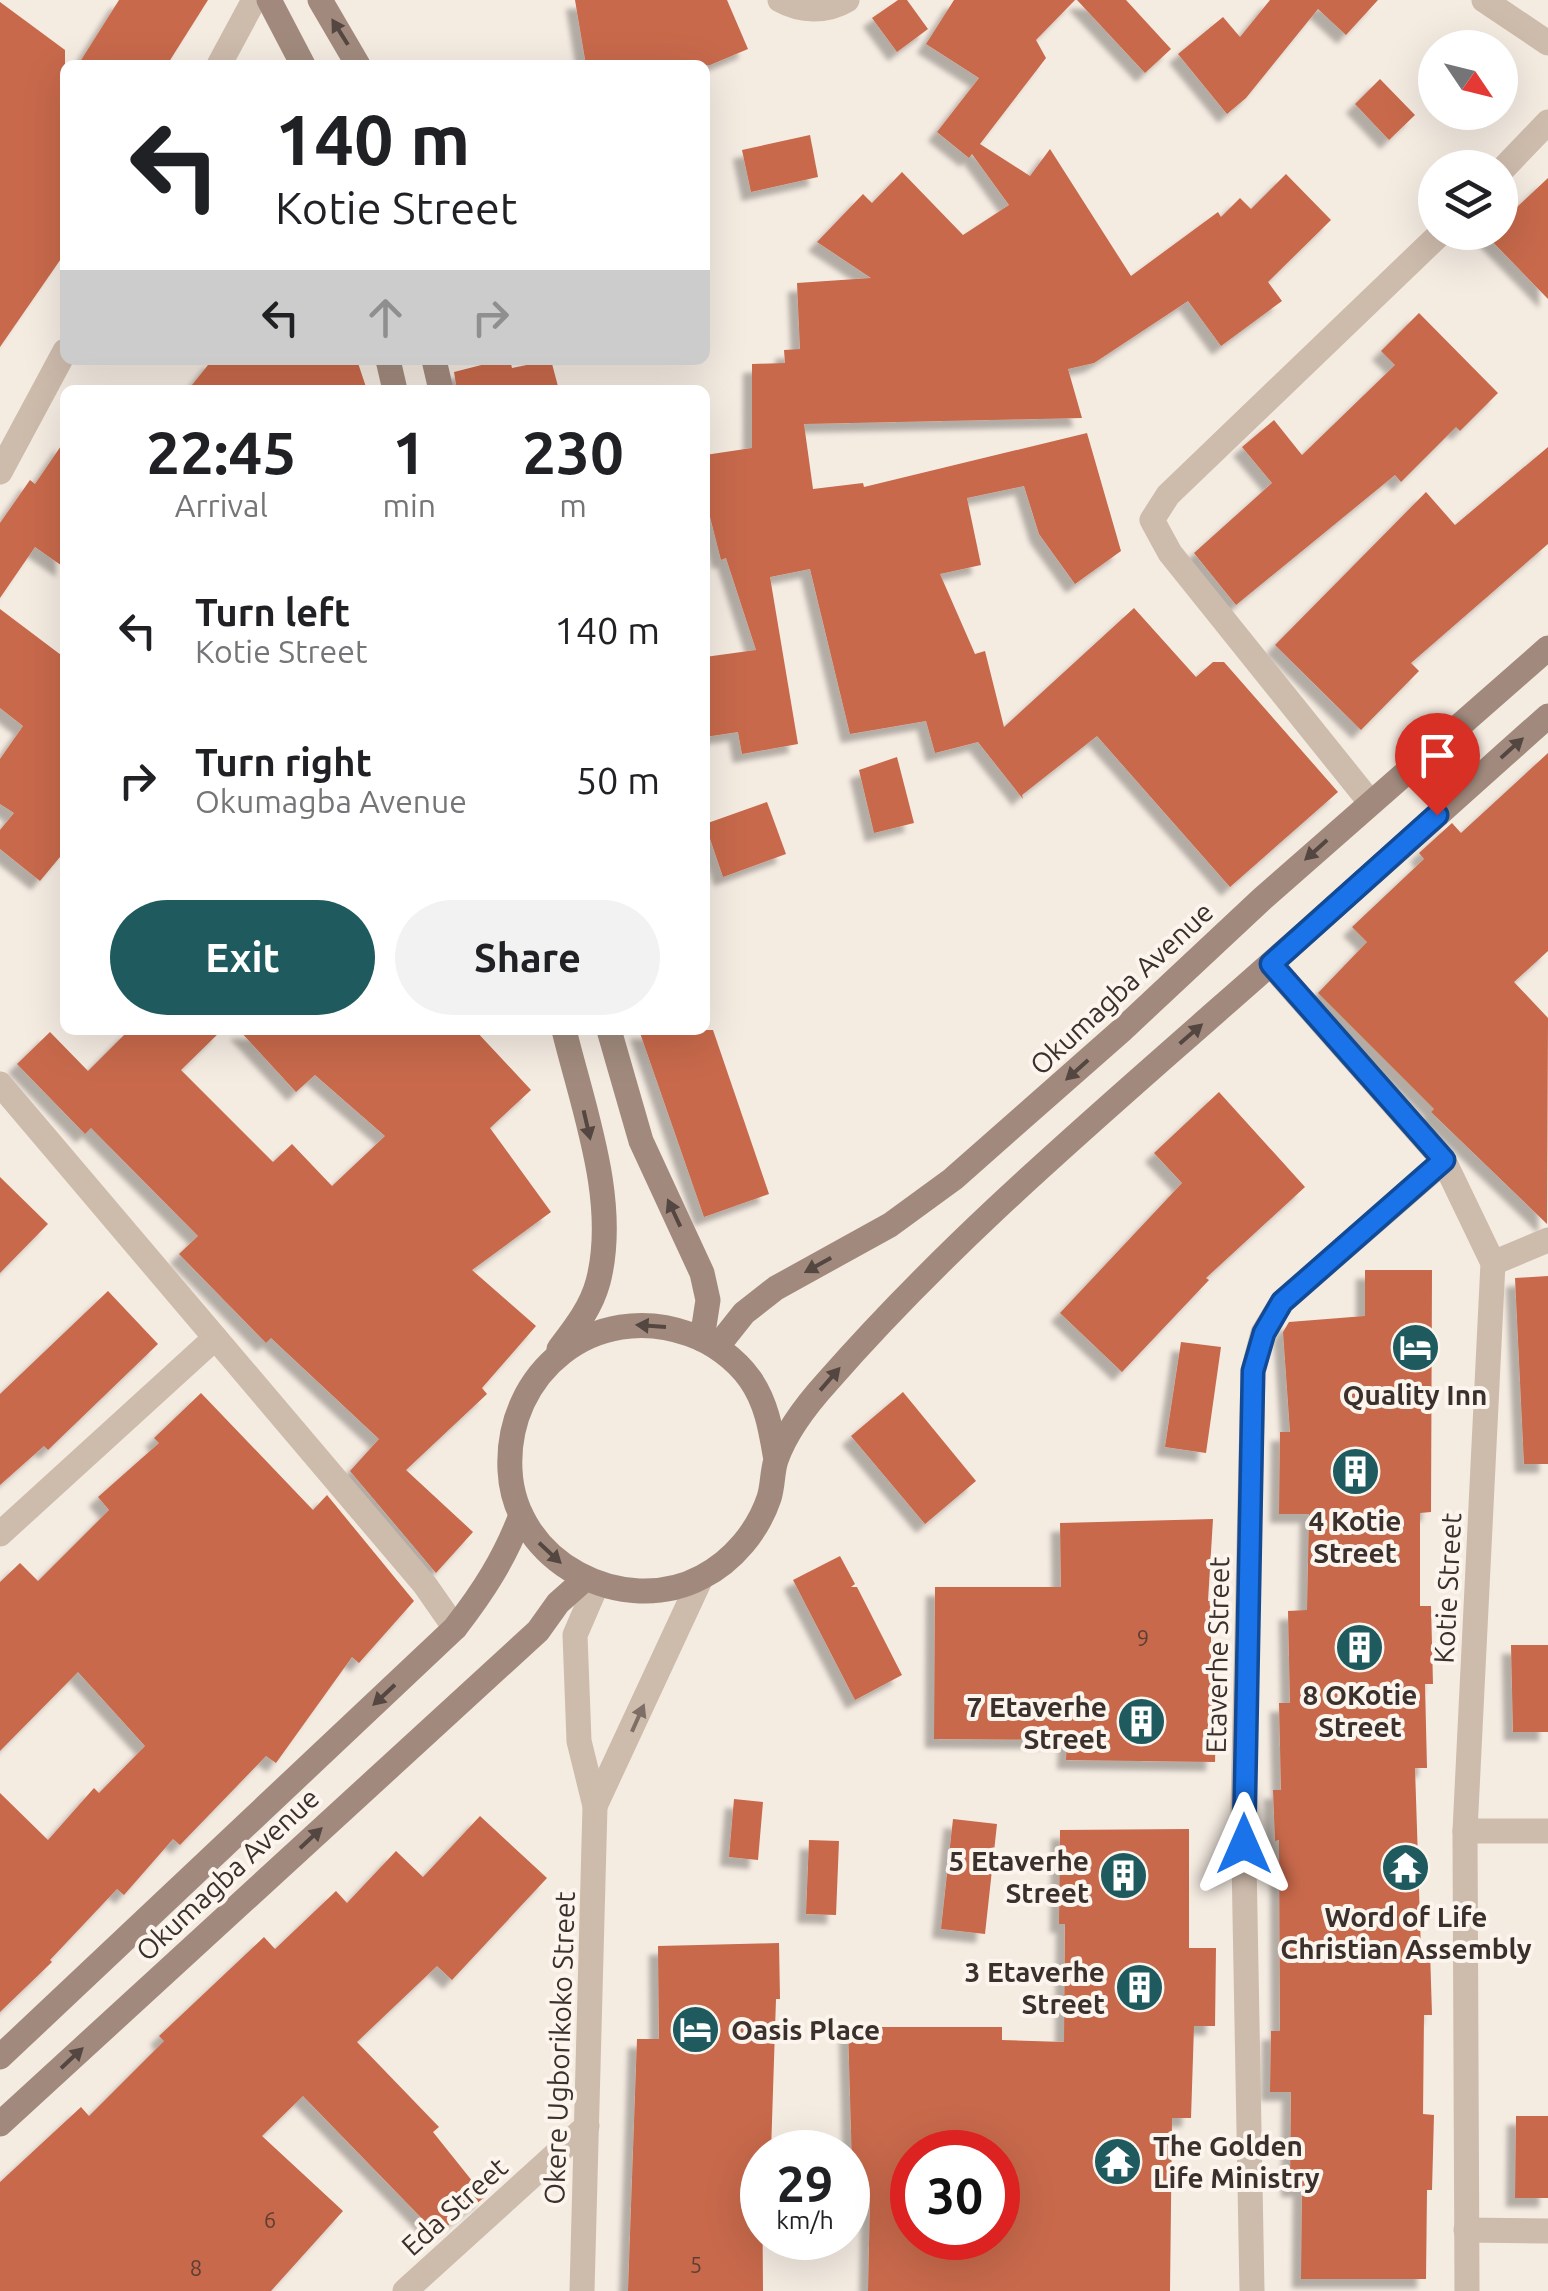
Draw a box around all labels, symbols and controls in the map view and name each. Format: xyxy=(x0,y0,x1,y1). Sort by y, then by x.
one-way arrow xyxy=(332,18,349,46)
north arrow xyxy=(1418,30,1518,130)
map controls xyxy=(1418,30,1518,250)
icon: left xyxy=(110,100,240,230)
text: 140 m xyxy=(275,100,470,178)
button: layers xyxy=(1418,150,1518,250)
text: Kotie Street xyxy=(275,182,518,233)
icon: left xyxy=(253,290,308,345)
icon: ahead xyxy=(358,290,413,345)
icon: right xyxy=(463,290,518,345)
text: 22:45 xyxy=(146,418,296,485)
text: 1 xyxy=(392,418,426,485)
text: 230 xyxy=(522,418,624,485)
text: Arrival xyxy=(175,487,268,523)
text: min xyxy=(382,487,436,523)
text: m xyxy=(559,487,587,523)
text: Turn left xyxy=(195,591,350,633)
icon: left xyxy=(110,603,165,658)
text: 140 m xyxy=(554,609,660,651)
text: Kotie Street xyxy=(195,633,367,669)
pin xyxy=(1395,713,1480,816)
icon: arrive xyxy=(1410,728,1465,783)
one-way arrow xyxy=(1499,738,1524,760)
text: Turn right xyxy=(195,741,372,783)
icon: right xyxy=(110,753,165,808)
text: 50 m xyxy=(576,759,660,801)
text: Okumagba Avenue xyxy=(195,783,467,819)
one-way arrow xyxy=(1304,839,1329,861)
street label: Okumagba Avenue xyxy=(1023,896,1219,1080)
button: Exit xyxy=(110,900,375,1015)
button: Share xyxy=(395,900,660,1015)
one-way arrow xyxy=(1178,1024,1203,1046)
one-way arrow xyxy=(1065,1059,1090,1081)
one-way arrow xyxy=(580,1110,595,1141)
one-way arrow xyxy=(665,1199,682,1228)
one-way arrow xyxy=(804,1256,833,1273)
one-way arrow xyxy=(635,1318,666,1334)
hotel icon: Quality Inn xyxy=(1389,1321,1441,1373)
one-way arrow xyxy=(818,1367,840,1392)
place label: Quality Inn xyxy=(1343,1379,1487,1410)
building icon: 4 Kotie Street xyxy=(1329,1446,1381,1498)
place label: 4 Kotie Street xyxy=(1309,1505,1401,1568)
street label: Kotie Street xyxy=(1428,1512,1466,1664)
one-way arrow xyxy=(538,1542,562,1565)
street label: Etaverhe Street xyxy=(1200,1556,1234,1754)
building icon: 8 OKotie Street xyxy=(1334,1621,1386,1673)
house number: 9 xyxy=(1137,1625,1149,1650)
place label: 8 OKotie Street xyxy=(1303,1679,1418,1742)
one-way arrow xyxy=(372,1683,396,1706)
place label: 7 Etaverhe Street xyxy=(967,1691,1107,1754)
building icon: 7 Etaverhe Street xyxy=(1116,1696,1168,1748)
one-way arrow xyxy=(630,1704,646,1733)
street label: Okumagba Avenue xyxy=(129,1782,325,1966)
position arrow xyxy=(1192,1792,1296,1896)
one-way arrow xyxy=(299,1827,323,1850)
temple icon: Word of Life Christian Assembly xyxy=(1380,1842,1432,1894)
place label: 5 Etaverhe Street xyxy=(949,1845,1089,1908)
building icon: 5 Etaverhe Street xyxy=(1098,1850,1150,1902)
street label: Okere Ugborikoko Street xyxy=(538,1891,580,2205)
place label: Word of Life Christian Assembly xyxy=(1280,1901,1532,1964)
place label: 3 Etaverhe Street xyxy=(965,1956,1105,2019)
building icon: 3 Etaverhe Street xyxy=(1114,1961,1166,2013)
hotel icon: Oasis Place xyxy=(670,2003,722,2055)
place label: Oasis Place xyxy=(731,2014,880,2045)
one-way arrow xyxy=(60,2047,84,2070)
speed limit sign: 30 xyxy=(890,2130,1020,2260)
place label: The Golden Life Ministry xyxy=(1153,2130,1320,2193)
temple icon: The Golden Life Ministry xyxy=(1092,2135,1144,2187)
street label: Eda Street xyxy=(395,2151,513,2261)
text: 29 xyxy=(777,2155,833,2211)
text: km/h xyxy=(776,2206,834,2234)
house number: 6 xyxy=(264,2207,276,2232)
house number: 5 xyxy=(690,2252,702,2277)
house number: 8 xyxy=(190,2255,202,2280)

